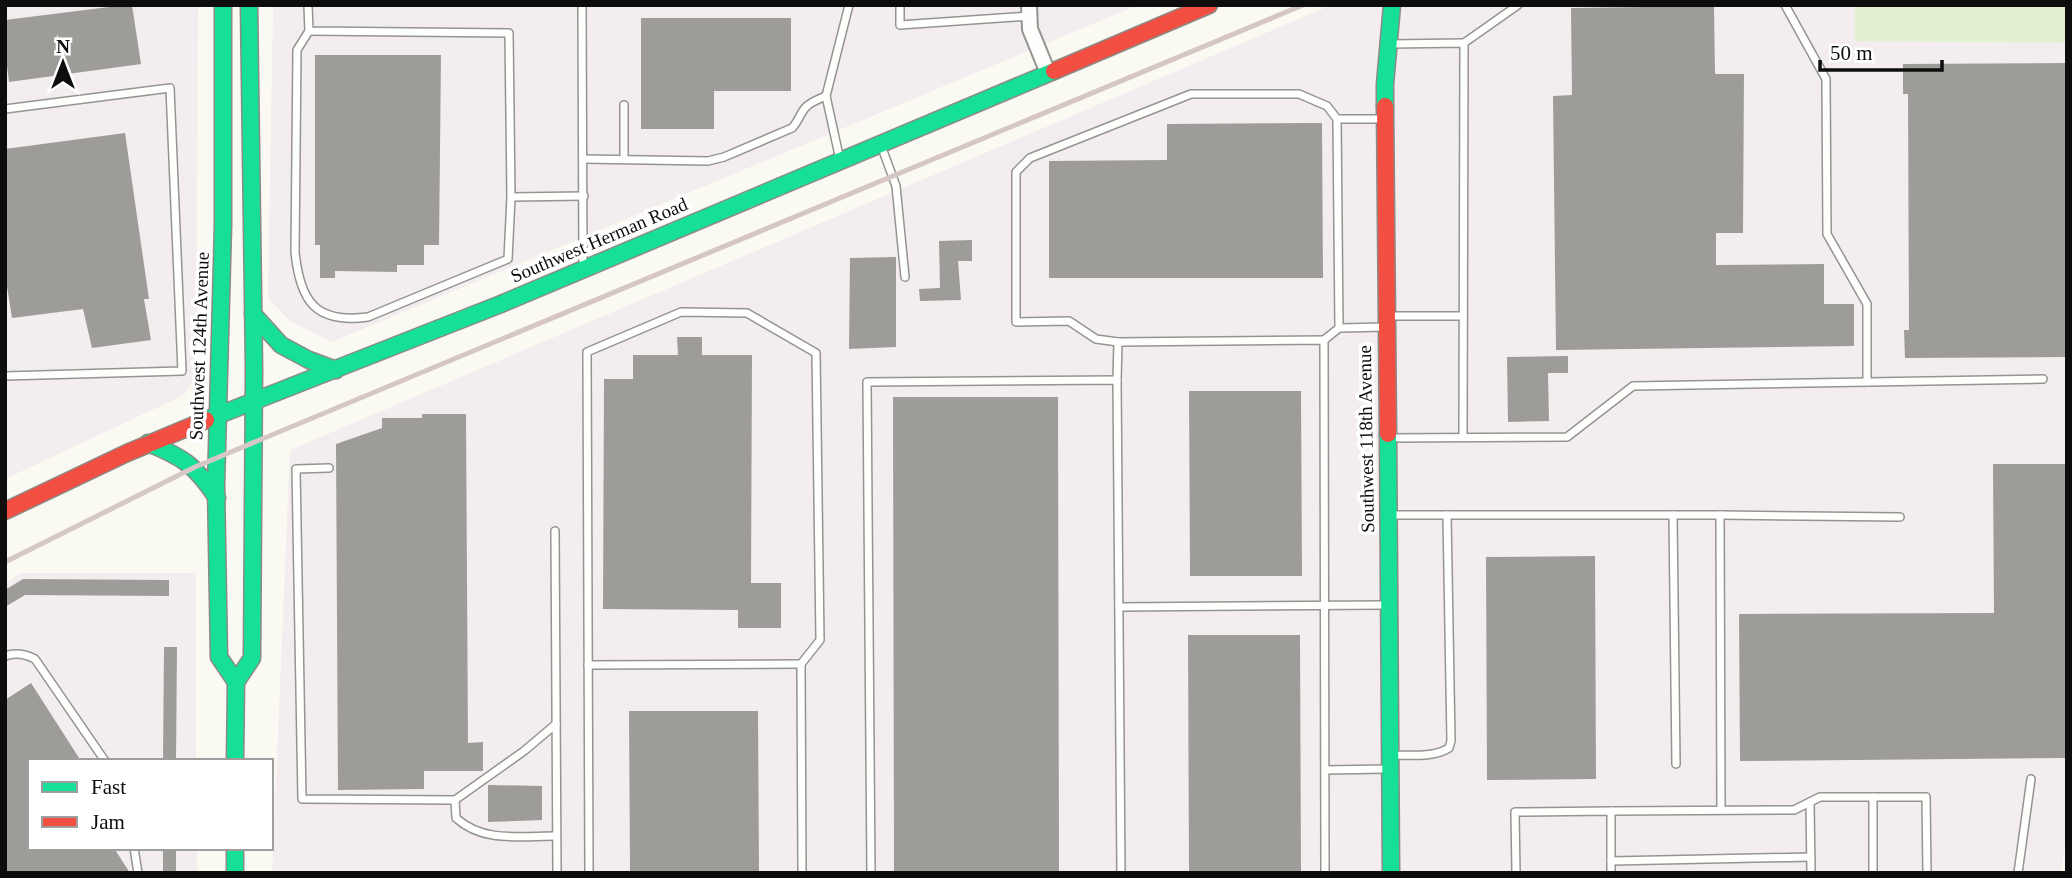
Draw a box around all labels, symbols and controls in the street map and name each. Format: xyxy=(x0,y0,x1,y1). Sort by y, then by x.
north arrow xyxy=(28,28,98,98)
scale bar xyxy=(1820,28,1942,72)
text: N xyxy=(56,36,70,57)
text: 50 m xyxy=(1830,41,1873,65)
street label: Southwest Herman Road xyxy=(507,193,691,287)
street label: Southwest 124th Avenue xyxy=(185,251,213,441)
street label: Southwest 118th Avenue xyxy=(1354,345,1378,533)
legend xyxy=(28,759,273,850)
text: Fast xyxy=(91,775,126,799)
text: Jam xyxy=(91,810,125,834)

